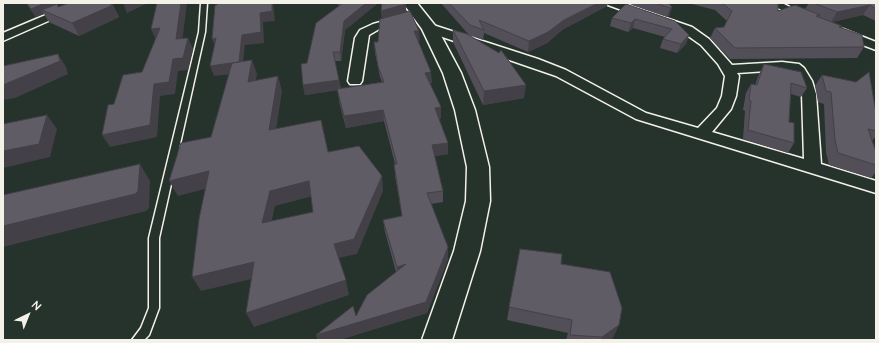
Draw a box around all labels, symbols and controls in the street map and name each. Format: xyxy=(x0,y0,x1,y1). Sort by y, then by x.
north arrow xyxy=(8,295,48,335)
text: N xyxy=(29,298,44,314)

